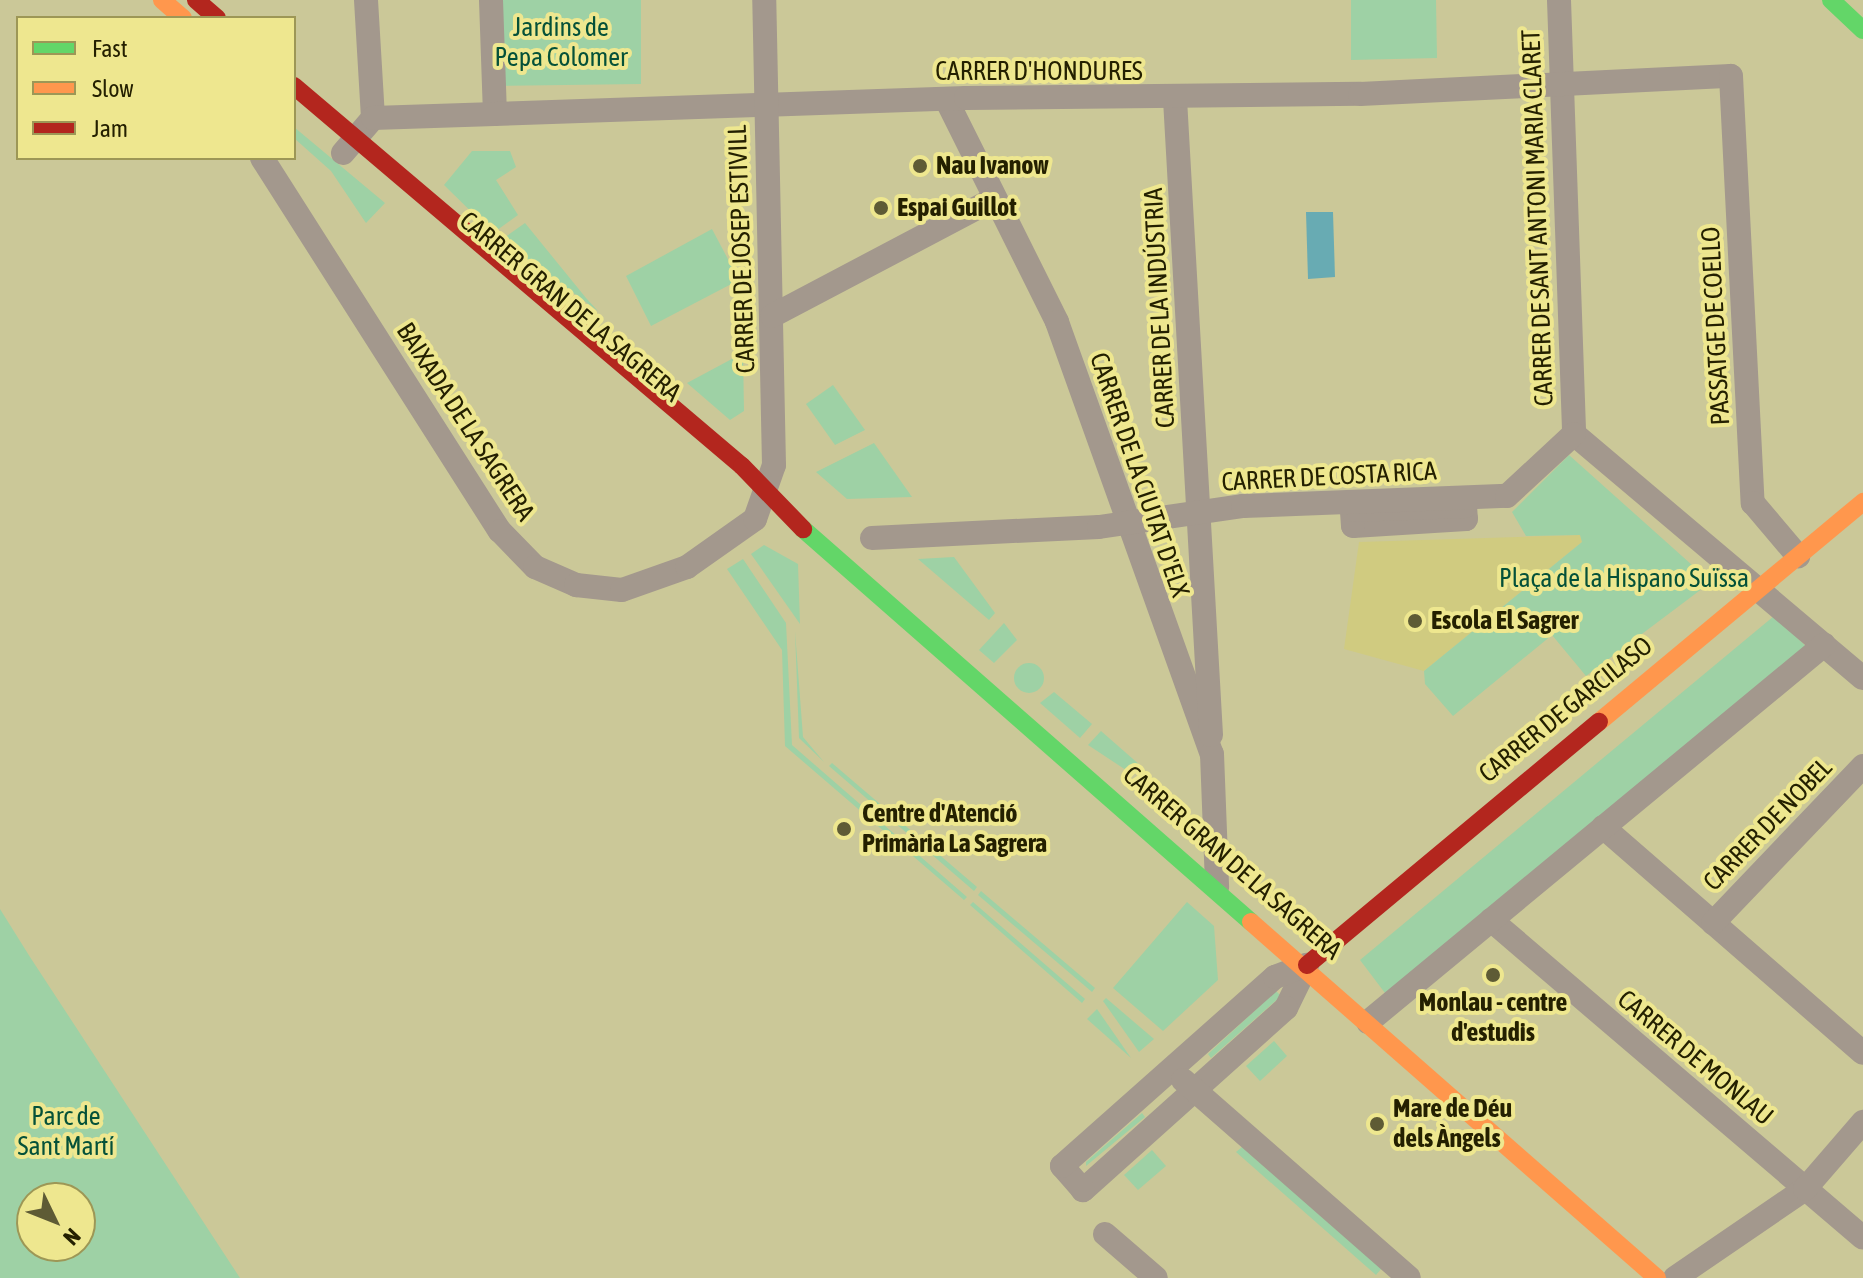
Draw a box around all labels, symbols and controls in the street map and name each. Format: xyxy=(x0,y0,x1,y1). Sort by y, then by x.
park label: Jardins de Pepa Colomer xyxy=(494,12,628,74)
legend xyxy=(16,16,296,160)
street label: CARRER DE SANT ANTONI MARIA CLARET xyxy=(1516,29,1560,407)
text: Fast xyxy=(92,35,128,62)
street label: CARRER D'HONDURES xyxy=(935,56,1143,88)
text: Slow xyxy=(92,75,134,102)
text: Jam xyxy=(92,115,128,142)
street label: CARRER DE JOSEP ESTIVILL xyxy=(722,124,762,374)
place label: Nau Ivanow xyxy=(936,150,1049,182)
marker: Nau Ivanow xyxy=(911,157,929,175)
street label: CARRER DE LA INDÚSTRIA xyxy=(1138,187,1182,429)
place label: Espai Guillot xyxy=(897,192,1017,224)
marker: Espai Guillot xyxy=(872,199,890,217)
street label: CARRER GRAN DE LA SAGRERA xyxy=(453,205,687,409)
street label: PASSATGE DE COELLO xyxy=(1695,226,1737,426)
street label: BAIXADA DE LA SAGRERA xyxy=(389,317,541,527)
street label: CARRER DE LA CIUTAT D'ELX xyxy=(1083,349,1195,601)
street label: CARRER DE COSTA RICA xyxy=(1221,456,1437,498)
park label: Plaça de la Hispano Suïssa xyxy=(1499,563,1749,595)
place label: Escola El Sagrer xyxy=(1431,605,1578,637)
marker: Escola El Sagrer xyxy=(1406,612,1424,630)
street label: CARRER DE GARCILASO xyxy=(1473,631,1659,789)
street label: CARRER DE NOBEL xyxy=(1697,753,1839,897)
street label: CARRER GRAN DE LA SAGRERA xyxy=(1116,760,1348,966)
place label: Centre d'Atenció Primària La Sagrera xyxy=(862,798,1047,860)
marker: Centre d'Atenció Primària La Sagrera xyxy=(833,818,855,840)
marker: Monlau - centre d'estudis xyxy=(1484,966,1502,984)
street label: CARRER DE MONLAU xyxy=(1611,984,1779,1132)
place label: Monlau - centre d'estudis xyxy=(1419,987,1567,1048)
place label: Mare de Déu dels Àngels xyxy=(1393,1093,1512,1154)
park label: Parc de Sant Martí xyxy=(17,1101,115,1162)
marker: Mare de Déu dels Àngels xyxy=(1368,1115,1386,1133)
north arrow xyxy=(16,1182,96,1262)
text: N xyxy=(58,1223,86,1251)

